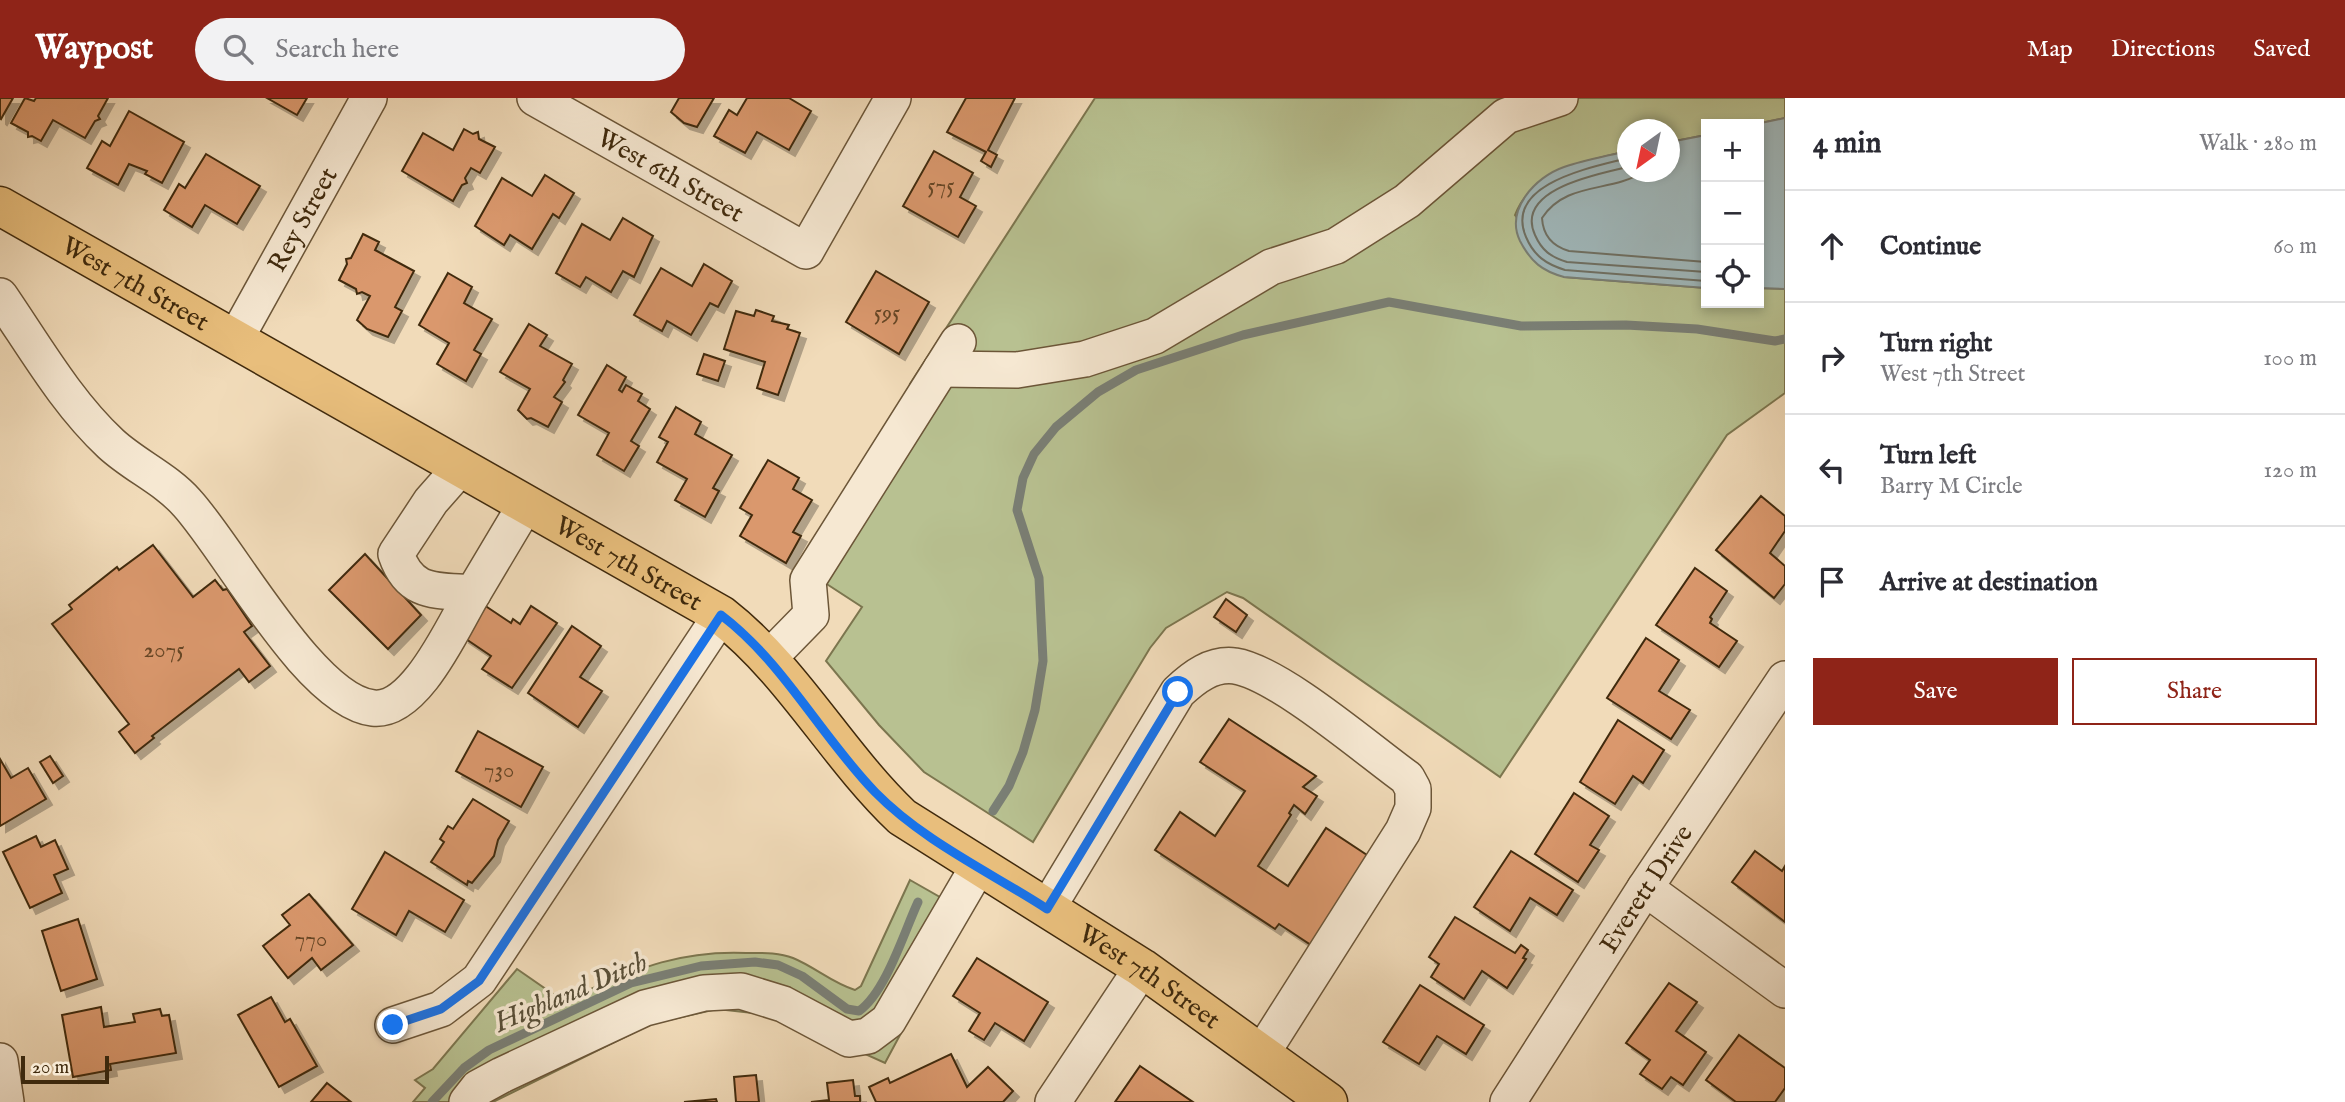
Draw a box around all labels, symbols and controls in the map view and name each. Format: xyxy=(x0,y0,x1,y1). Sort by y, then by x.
search box xyxy=(195,18,685,81)
text: Waypost xyxy=(35,28,153,70)
icon: search xyxy=(219,30,257,68)
text: Search here xyxy=(275,33,399,66)
text: Map xyxy=(2027,34,2073,65)
text: Directions xyxy=(2111,34,2215,65)
text: Saved xyxy=(2253,34,2310,65)
north arrow xyxy=(1617,119,1680,182)
map controls xyxy=(1701,119,1764,308)
button: + xyxy=(1701,119,1764,182)
street label: West 6th Street xyxy=(591,121,749,231)
text: 4 min xyxy=(1813,125,1881,163)
text: Walk · 280 m xyxy=(2199,129,2317,158)
street label: Rey Street xyxy=(261,162,345,278)
house number: 575 xyxy=(927,172,955,201)
button: − xyxy=(1701,182,1764,245)
icon: ahead xyxy=(1813,227,1851,265)
street label: West 7th Street xyxy=(55,229,215,339)
text: Continue xyxy=(1880,230,1981,263)
text: 60 m xyxy=(2273,232,2317,261)
button: locate xyxy=(1701,245,1764,308)
house number: 595 xyxy=(874,299,900,328)
text: Turn right xyxy=(1880,327,1993,360)
icon: right xyxy=(1813,339,1851,377)
text: 100 m xyxy=(2263,344,2317,373)
text: West 7th Street xyxy=(1880,360,2025,389)
text: Turn left xyxy=(1880,439,1977,472)
icon: left xyxy=(1813,451,1851,489)
text: 120 m xyxy=(2264,456,2317,485)
text: Barry M Circle xyxy=(1880,472,2023,501)
street label: West 7th Street xyxy=(548,509,708,619)
icon: arrive xyxy=(1813,563,1851,601)
text: Arrive at destination xyxy=(1880,566,2098,599)
house number: 2075 xyxy=(143,636,185,665)
button: Save xyxy=(1813,658,2058,725)
button: Share xyxy=(2072,658,2317,725)
route start xyxy=(1162,676,1193,707)
house number: 730 xyxy=(484,756,514,785)
street label: Everett Drive xyxy=(1593,819,1701,960)
street label: West 7th Street xyxy=(1072,917,1226,1037)
house number: 770 xyxy=(295,925,327,954)
water label: Highland Ditch xyxy=(488,945,653,1042)
route end xyxy=(377,1009,408,1040)
scale bar xyxy=(21,1053,108,1085)
text: 20 m xyxy=(32,1056,69,1080)

